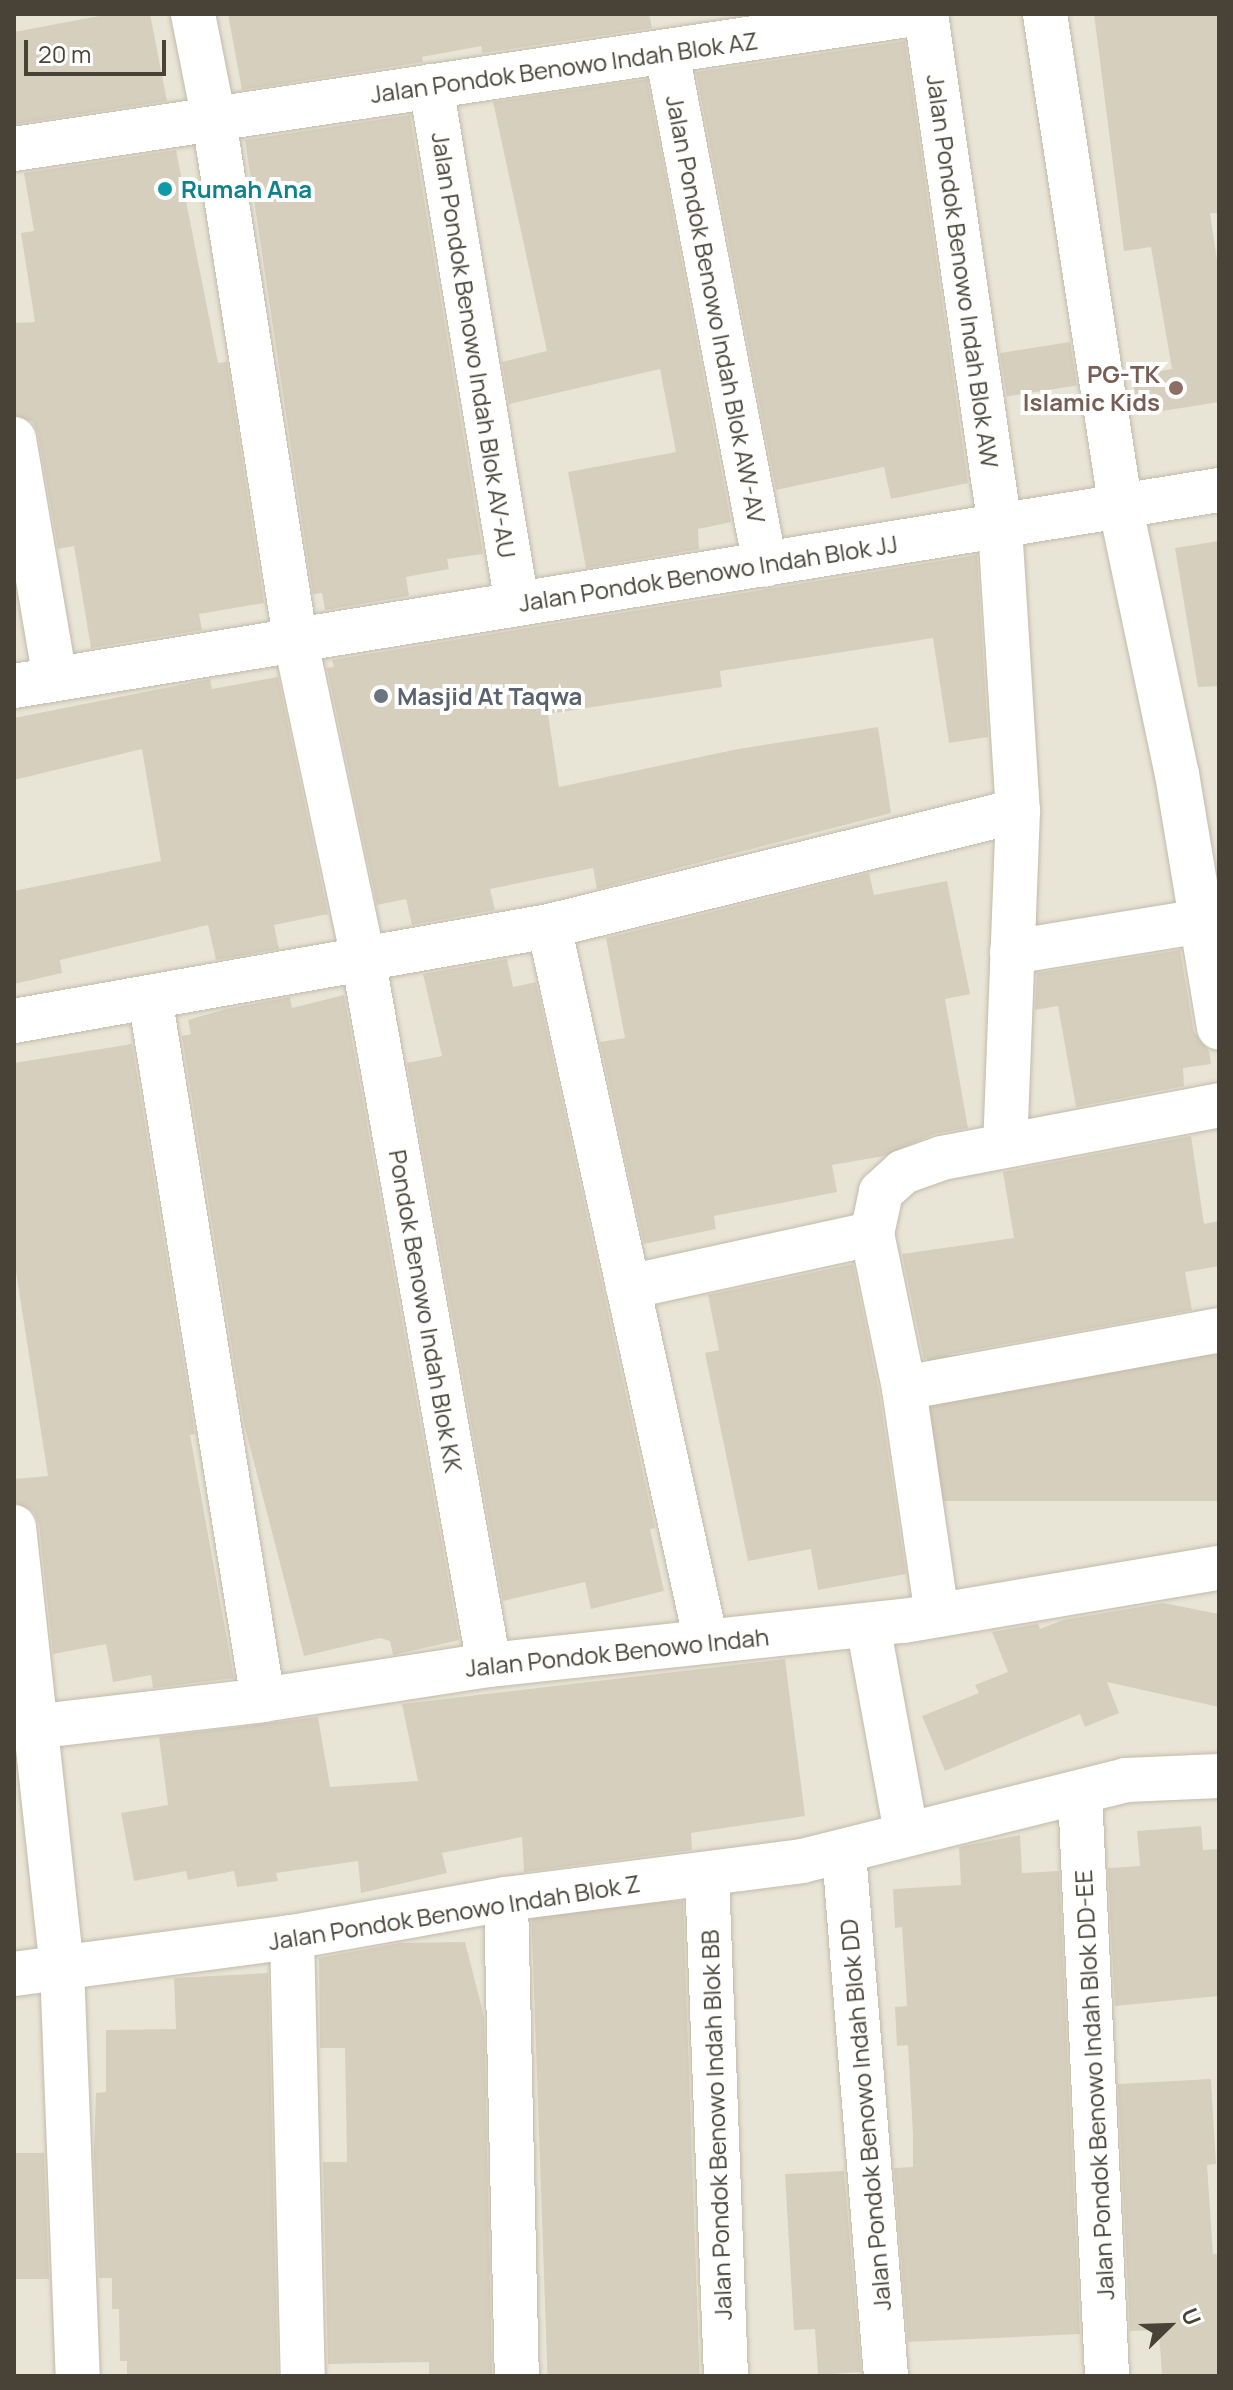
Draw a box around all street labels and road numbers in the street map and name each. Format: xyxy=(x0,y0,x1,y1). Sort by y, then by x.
street label: Jalan Pondok Benowo Indah Blok AZ xyxy=(368,26,760,108)
street label: Jalan Pondok Benowo Indah Blok AW xyxy=(921,72,1005,470)
street label: Jalan Pondok Benowo Indah Blok AW-AV xyxy=(660,93,772,525)
street label: Jalan Pondok Benowo Indah Blok AV-AU xyxy=(426,130,522,560)
street label: Jalan Pondok Benowo Indah Blok JJ xyxy=(516,529,900,617)
street label: Pondok Benowo Indah Blok KK xyxy=(383,1147,469,1475)
street label: Jalan Pondok Benowo Indah xyxy=(464,1622,770,1682)
street label: Jalan Pondok Benowo Indah Blok Z xyxy=(266,1868,642,1956)
street label: Jalan Pondok Benowo Indah Blok DD-EE xyxy=(1068,1869,1120,2301)
street label: Jalan Pondok Benowo Indah Blok DD xyxy=(834,1918,896,2312)
street label: Jalan Pondok Benowo Indah Blok BB xyxy=(695,1929,737,2321)

